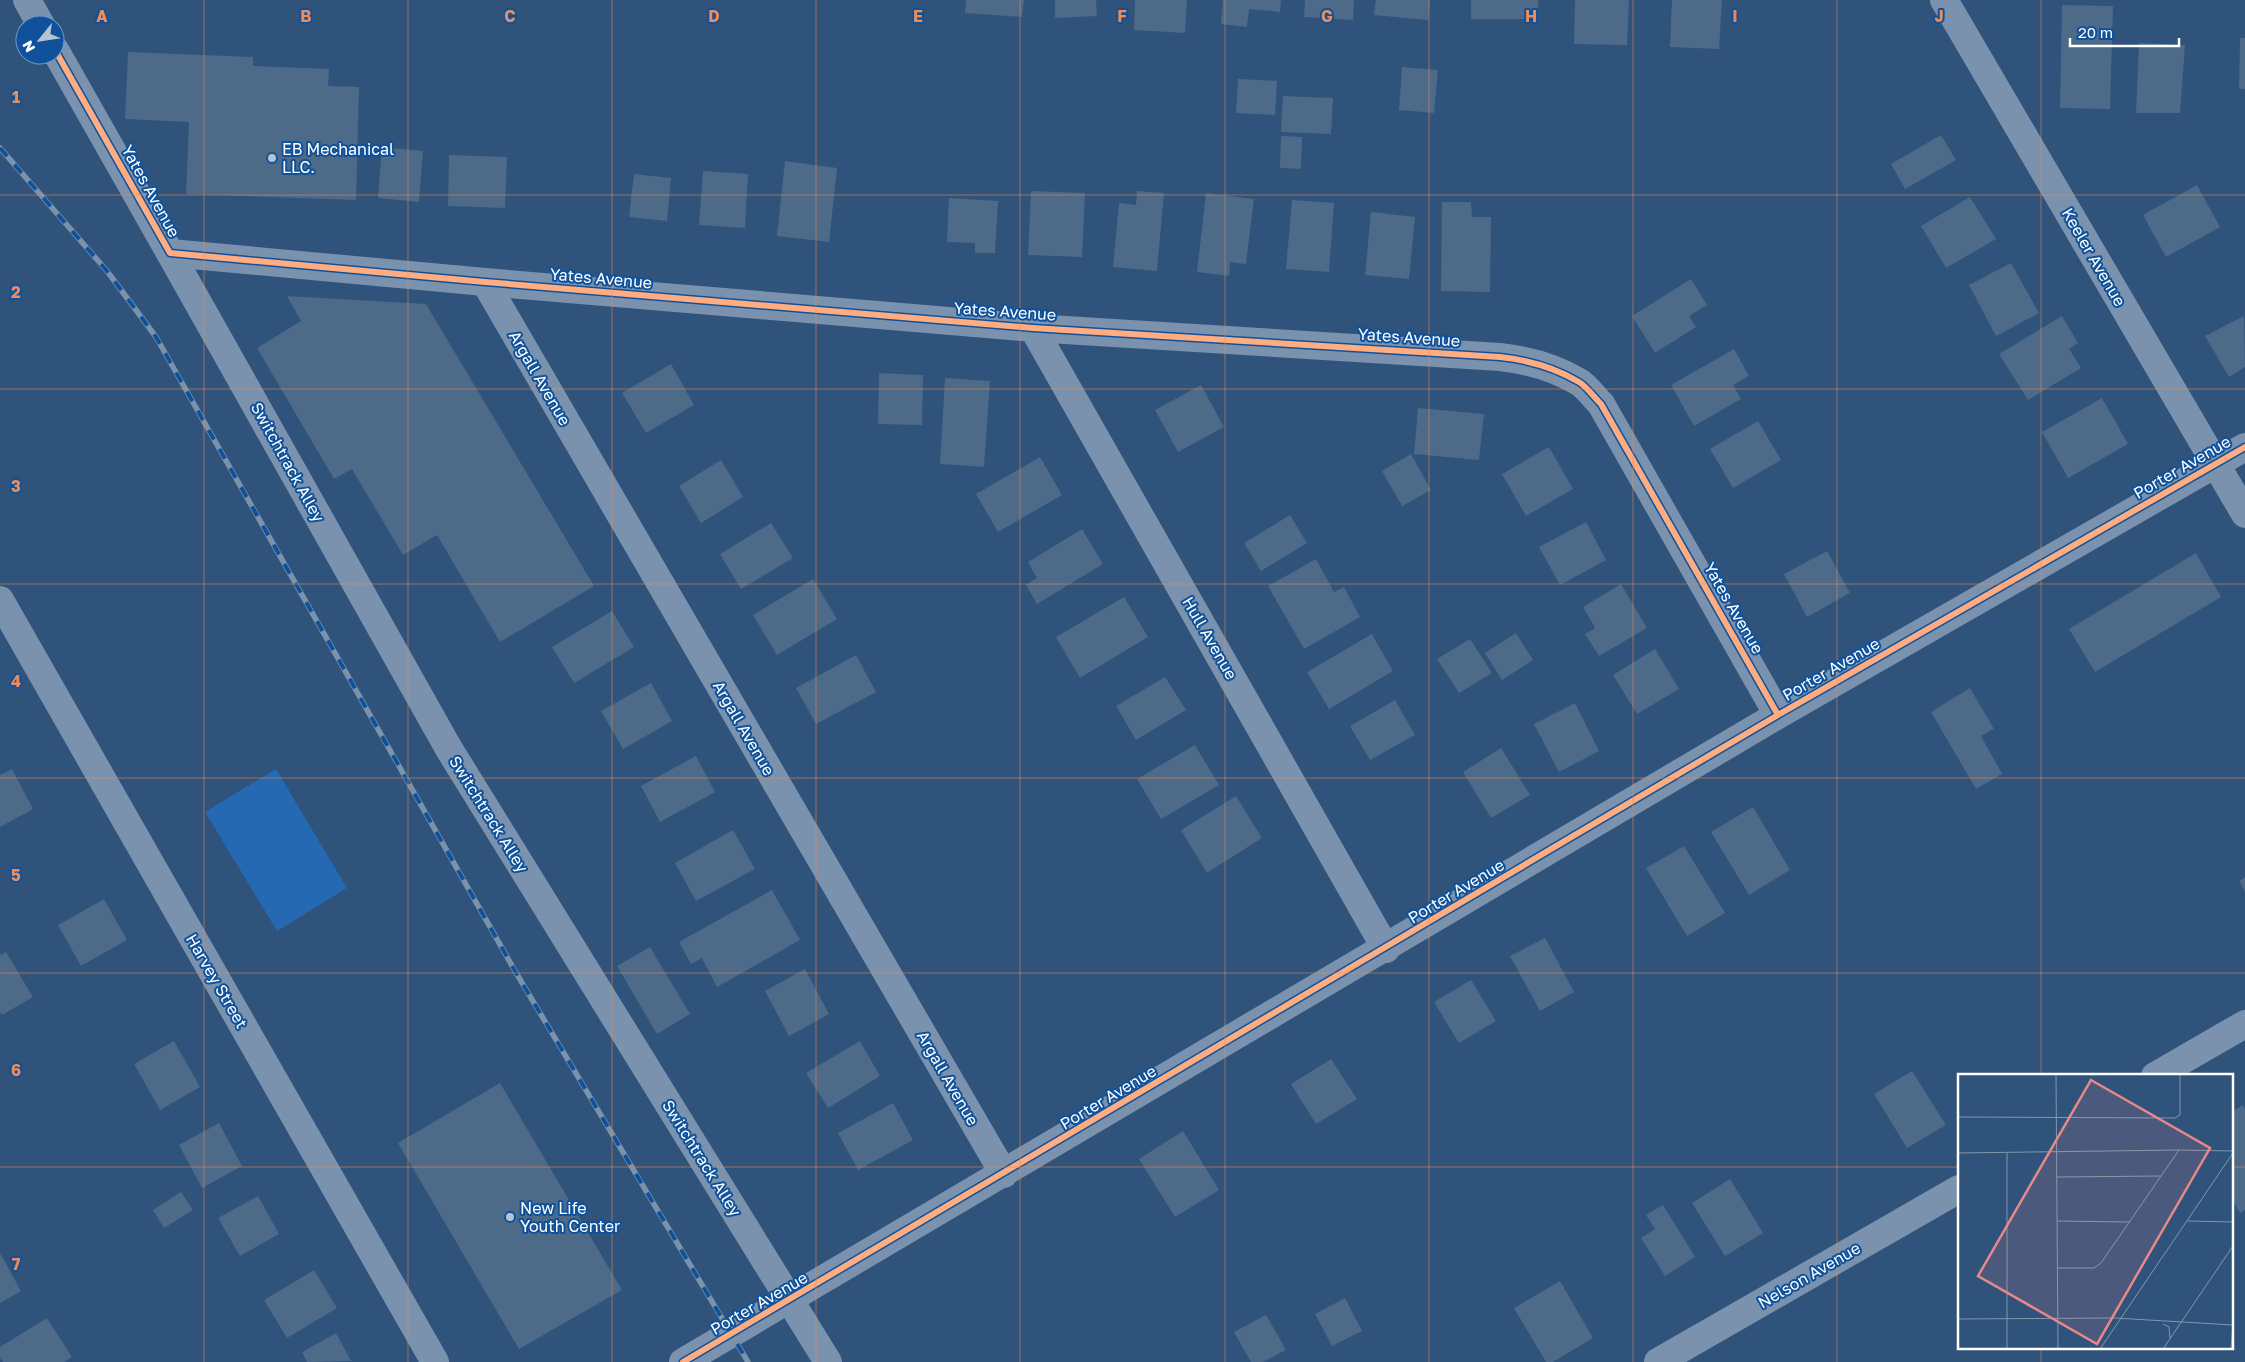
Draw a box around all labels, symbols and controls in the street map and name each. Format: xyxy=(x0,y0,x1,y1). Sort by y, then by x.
text: A xyxy=(96,6,108,26)
text: B xyxy=(300,6,312,26)
text: C xyxy=(504,6,516,26)
text: D xyxy=(708,6,720,26)
text: E xyxy=(913,6,923,26)
text: F xyxy=(1117,6,1127,26)
text: G xyxy=(1321,6,1333,26)
text: H xyxy=(1525,6,1537,26)
text: I xyxy=(1732,6,1738,26)
text: J xyxy=(1934,6,1944,26)
north arrow xyxy=(15,15,65,65)
scale bar xyxy=(2070,15,2179,47)
text: 20 m xyxy=(2078,23,2113,41)
text: N xyxy=(18,38,38,56)
text: 1 xyxy=(12,87,20,107)
place label: EB Mechanical LLC. xyxy=(282,139,394,177)
street label: Yates Avenue xyxy=(117,141,185,241)
marker: EB Mechanical LLC. xyxy=(266,152,278,164)
street label: Keeler Avenue xyxy=(2058,204,2130,310)
street label: Yates Avenue xyxy=(549,264,653,292)
text: 2 xyxy=(11,282,21,302)
street label: Yates Avenue xyxy=(953,297,1057,325)
street label: Yates Avenue xyxy=(1357,323,1461,351)
street label: Argall Avenue xyxy=(505,327,575,429)
street label: Switchtrack Alley xyxy=(247,399,329,525)
street label: Porter Avenue xyxy=(2130,431,2234,503)
text: 3 xyxy=(11,476,21,496)
street label: Yates Avenue xyxy=(1700,559,1768,657)
street label: Hull Avenue xyxy=(1178,593,1242,683)
street label: Porter Avenue xyxy=(1779,633,1883,705)
text: 4 xyxy=(11,671,21,691)
street label: Argall Avenue xyxy=(709,677,779,779)
street label: Switchtrack Alley xyxy=(445,752,533,876)
street label: Porter Avenue xyxy=(1404,854,1508,928)
text: 5 xyxy=(11,865,21,885)
street label: Harvey Street xyxy=(182,930,252,1032)
street label: Argall Avenue xyxy=(913,1027,983,1129)
text: 6 xyxy=(11,1060,21,1080)
street label: Porter Avenue xyxy=(1056,1060,1160,1134)
inset map xyxy=(1958,1074,2232,1350)
street label: Switchtrack Alley xyxy=(658,1096,746,1220)
place label: New Life Youth Center xyxy=(520,1198,620,1236)
marker: New Life Youth Center xyxy=(504,1211,516,1223)
street label: Nelson Avenue xyxy=(1754,1238,1864,1312)
text: 7 xyxy=(12,1254,21,1274)
street label: Porter Avenue xyxy=(707,1267,811,1339)

